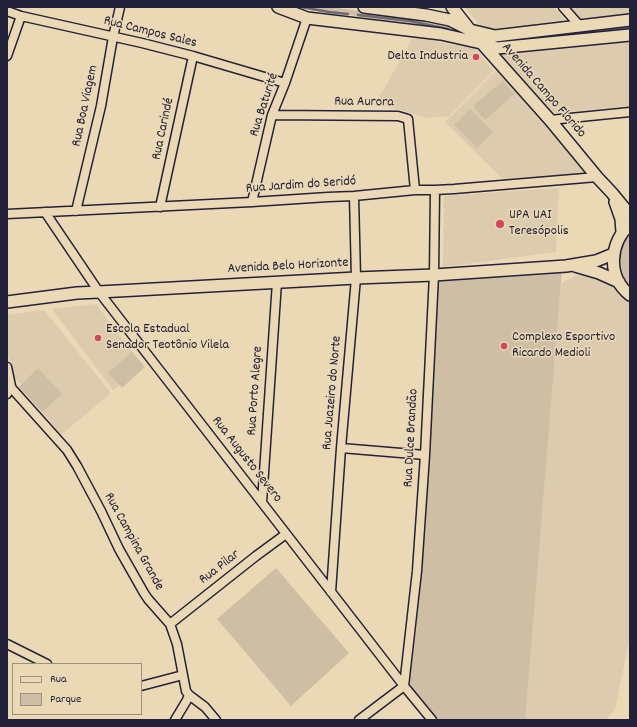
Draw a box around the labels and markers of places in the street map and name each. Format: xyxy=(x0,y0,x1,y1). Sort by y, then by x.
place label: Delta Industria xyxy=(388,49,468,65)
marker: Delta Industria xyxy=(471,52,481,62)
place label: UPA UAI Teresópolis xyxy=(509,208,569,240)
marker: UPA UAI Teresópolis xyxy=(494,218,506,230)
place label: Escola Estadual Senador Teotônio Vilela xyxy=(106,322,229,354)
place label: Complexo Esportivo Ricardo Medioli xyxy=(512,330,615,362)
marker: Escola Estadual Senador Teotônio Vilela xyxy=(93,333,103,343)
marker: Complexo Esportivo Ricardo Medioli xyxy=(499,341,509,351)

